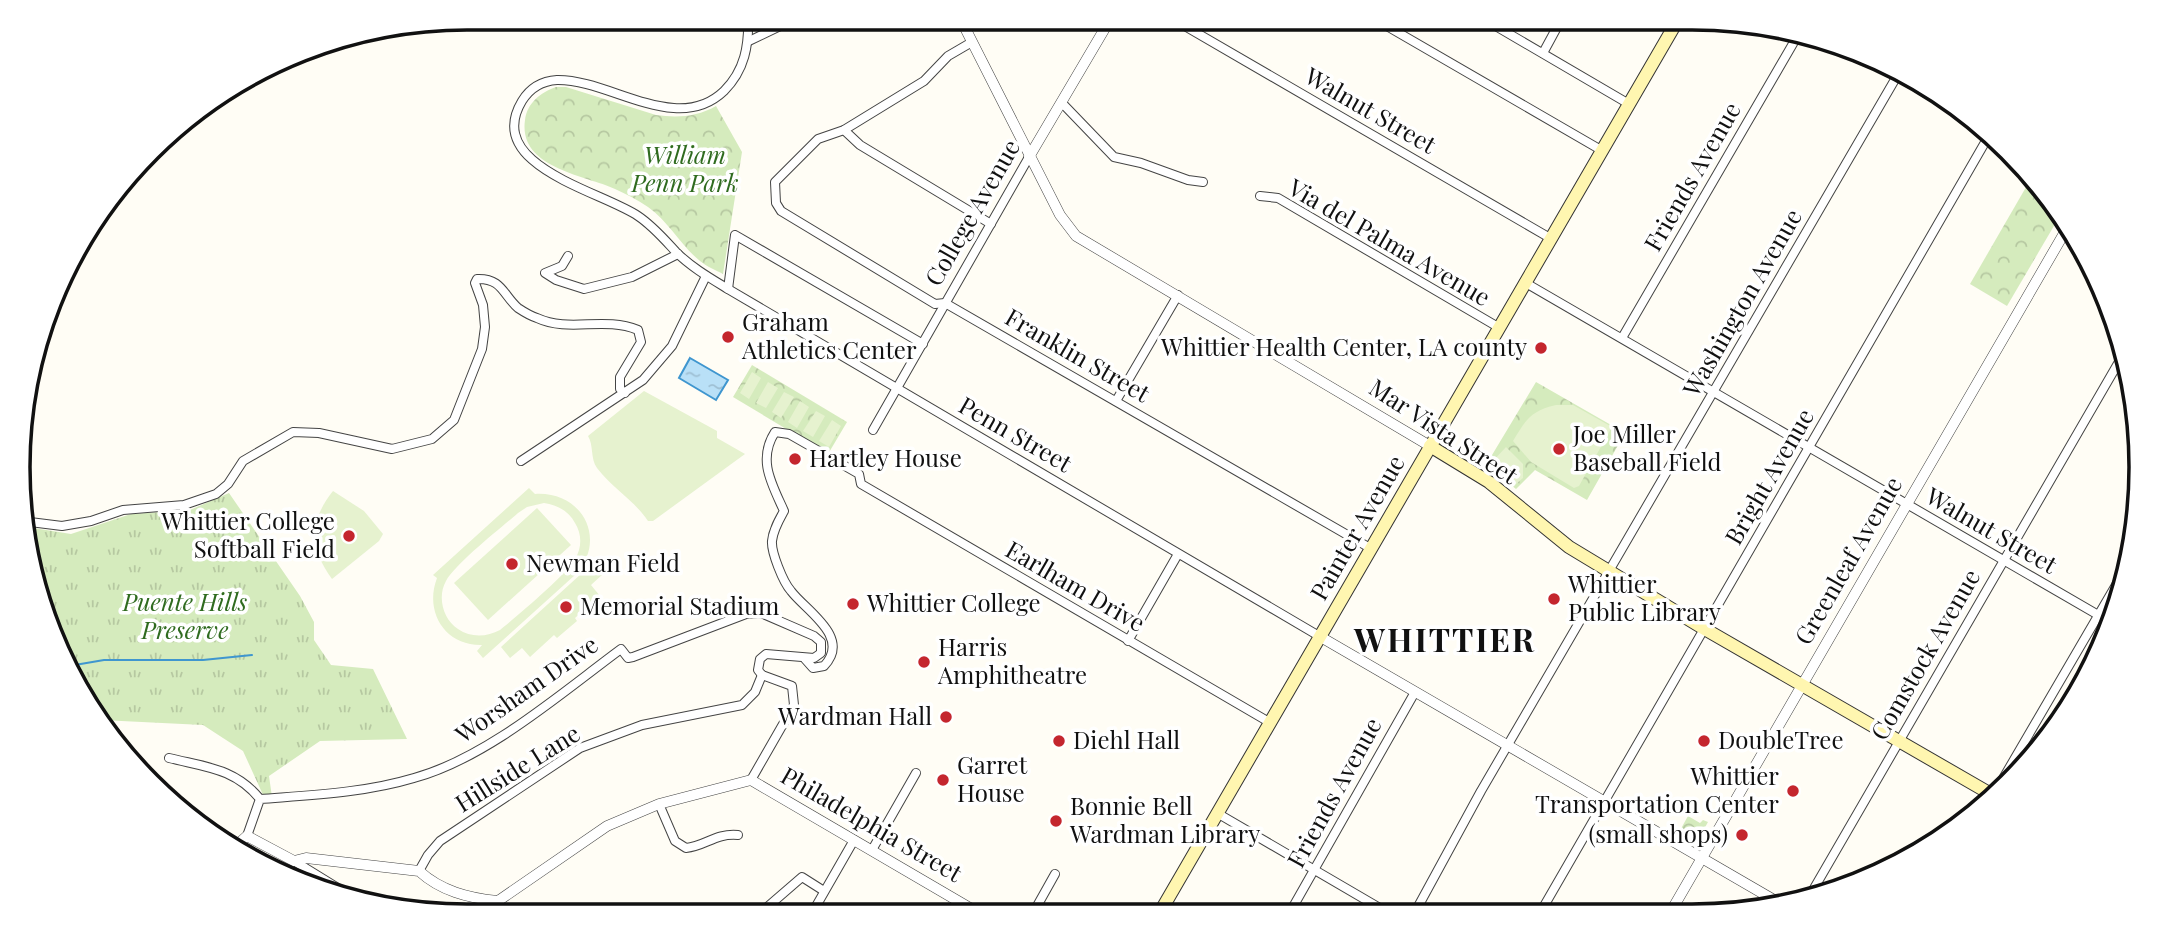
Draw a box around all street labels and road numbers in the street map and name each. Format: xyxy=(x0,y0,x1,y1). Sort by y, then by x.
street label: Walnut Street xyxy=(1299,58,1443,160)
street label: Friends Avenue xyxy=(1636,96,1747,256)
street label: College Avenue xyxy=(916,133,1026,291)
street label: Via del Palma Avenue xyxy=(1282,170,1497,312)
street label: Washington Avenue xyxy=(1674,202,1808,402)
street label: Franklin Street xyxy=(1000,300,1156,409)
street label: Mar Vista Street xyxy=(1364,370,1525,491)
street label: Penn Street xyxy=(954,388,1079,479)
street label: Bright Avenue xyxy=(1716,402,1820,550)
street label: Painter Avenue xyxy=(1302,449,1411,605)
street label: Greenleaf Avenue xyxy=(1786,470,1908,650)
street label: Walnut Street xyxy=(1920,478,2064,580)
street label: Earlham Drive xyxy=(1001,532,1151,638)
street label: Comstock Avenue xyxy=(1862,563,1986,745)
street label: Worsham Drive xyxy=(448,627,603,750)
street label: Friends Avenue xyxy=(1279,711,1388,873)
street label: Hillside Lane xyxy=(449,716,585,818)
street label: Philadelphia Street xyxy=(776,758,969,888)

